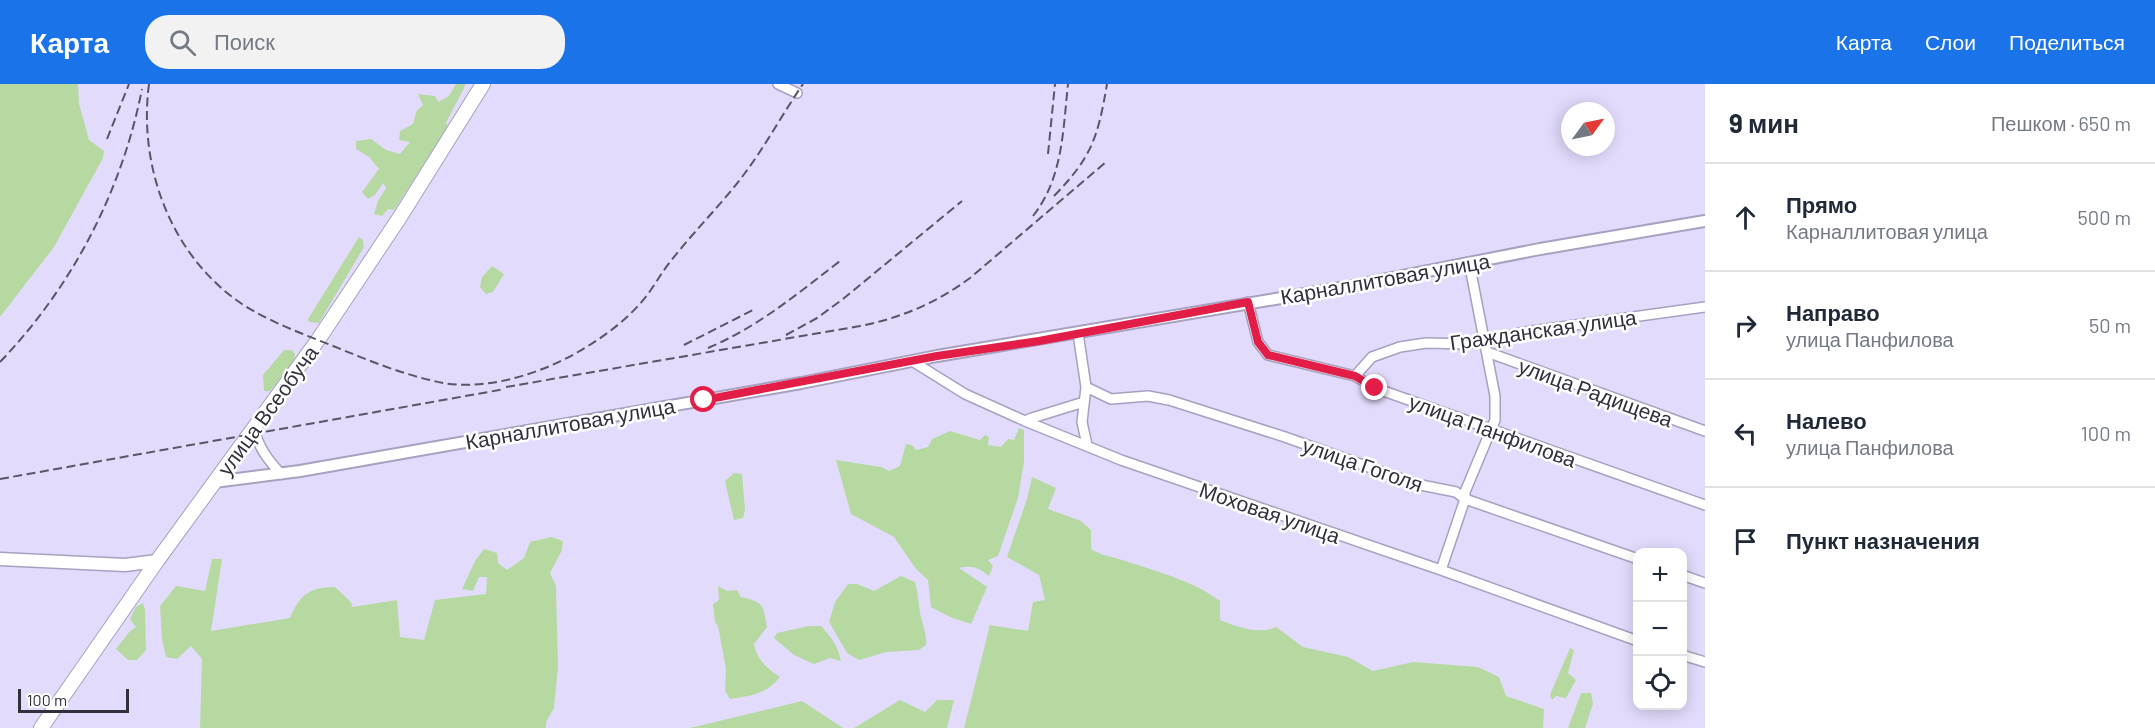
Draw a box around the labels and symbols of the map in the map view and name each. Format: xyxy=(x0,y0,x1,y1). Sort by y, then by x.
north arrow xyxy=(1561,102,1615,156)
street label: Карналлитовая улица xyxy=(1278,247,1492,309)
street label: Гражданская улица xyxy=(1448,303,1638,354)
street label: улица Всеобуча xyxy=(211,340,323,480)
street label: улица Радищева xyxy=(1515,353,1677,432)
route end xyxy=(1361,374,1387,400)
route start xyxy=(690,386,716,412)
street label: улица Панфилова xyxy=(1406,388,1580,472)
street label: Карналлитовая улица xyxy=(463,392,677,454)
street label: улица Гоголя xyxy=(1300,432,1426,496)
street label: Моховая улица xyxy=(1196,476,1344,548)
scale bar xyxy=(18,686,129,714)

